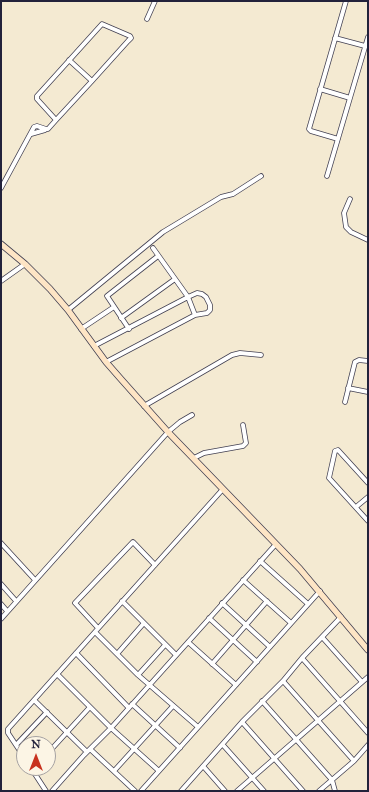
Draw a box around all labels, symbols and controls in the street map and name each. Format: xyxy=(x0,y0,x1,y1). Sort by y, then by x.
north arrow xyxy=(16,736,56,776)
text: N xyxy=(31,738,41,751)

